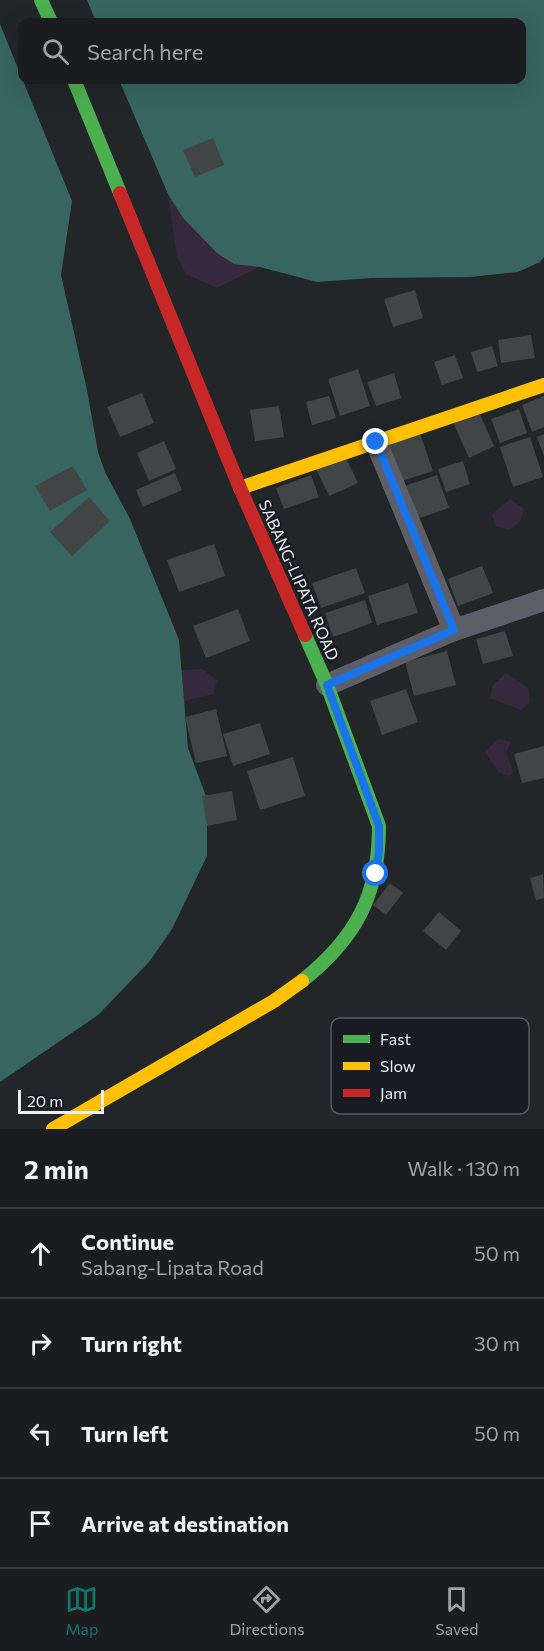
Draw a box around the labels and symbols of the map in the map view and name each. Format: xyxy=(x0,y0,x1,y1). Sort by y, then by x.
route end xyxy=(362,428,388,454)
street label: SABANG-LIPATA ROAD xyxy=(255,497,343,663)
route start xyxy=(362,860,388,886)
legend xyxy=(331,1018,529,1114)
text: Fast xyxy=(380,1029,411,1048)
text: Slow xyxy=(380,1056,416,1075)
text: Jam xyxy=(380,1083,407,1102)
scale bar xyxy=(18,1087,104,1114)

